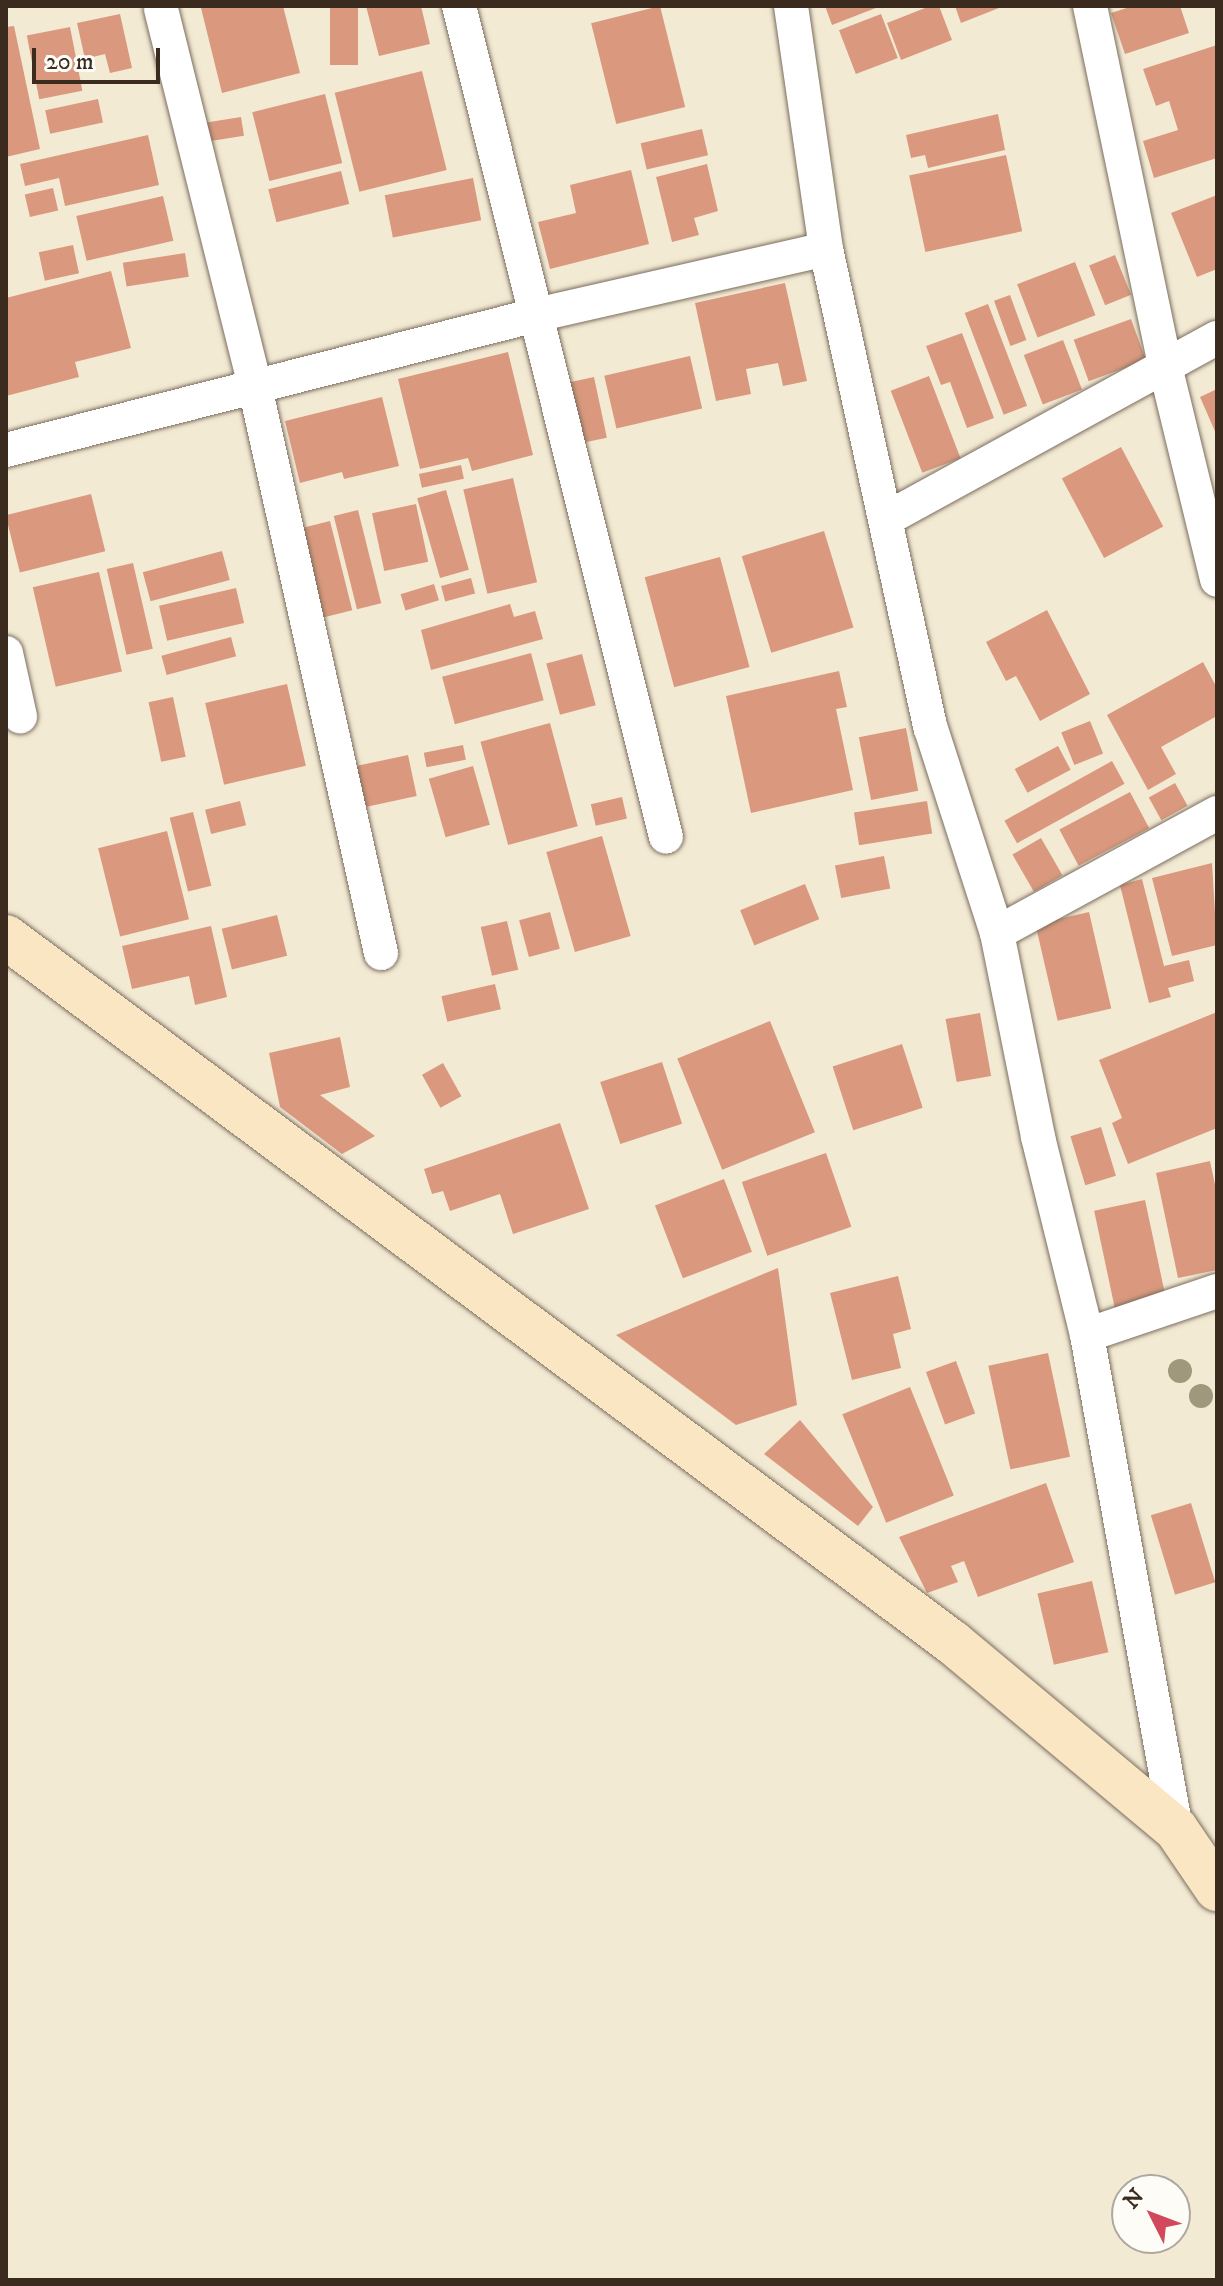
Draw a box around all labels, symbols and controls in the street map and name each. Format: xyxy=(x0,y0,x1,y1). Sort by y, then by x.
scale bar xyxy=(36,32,164,82)
text: 20 m xyxy=(46,47,94,77)
north arrow xyxy=(1111,2174,1191,2254)
text: N xyxy=(1118,2183,1150,2215)

